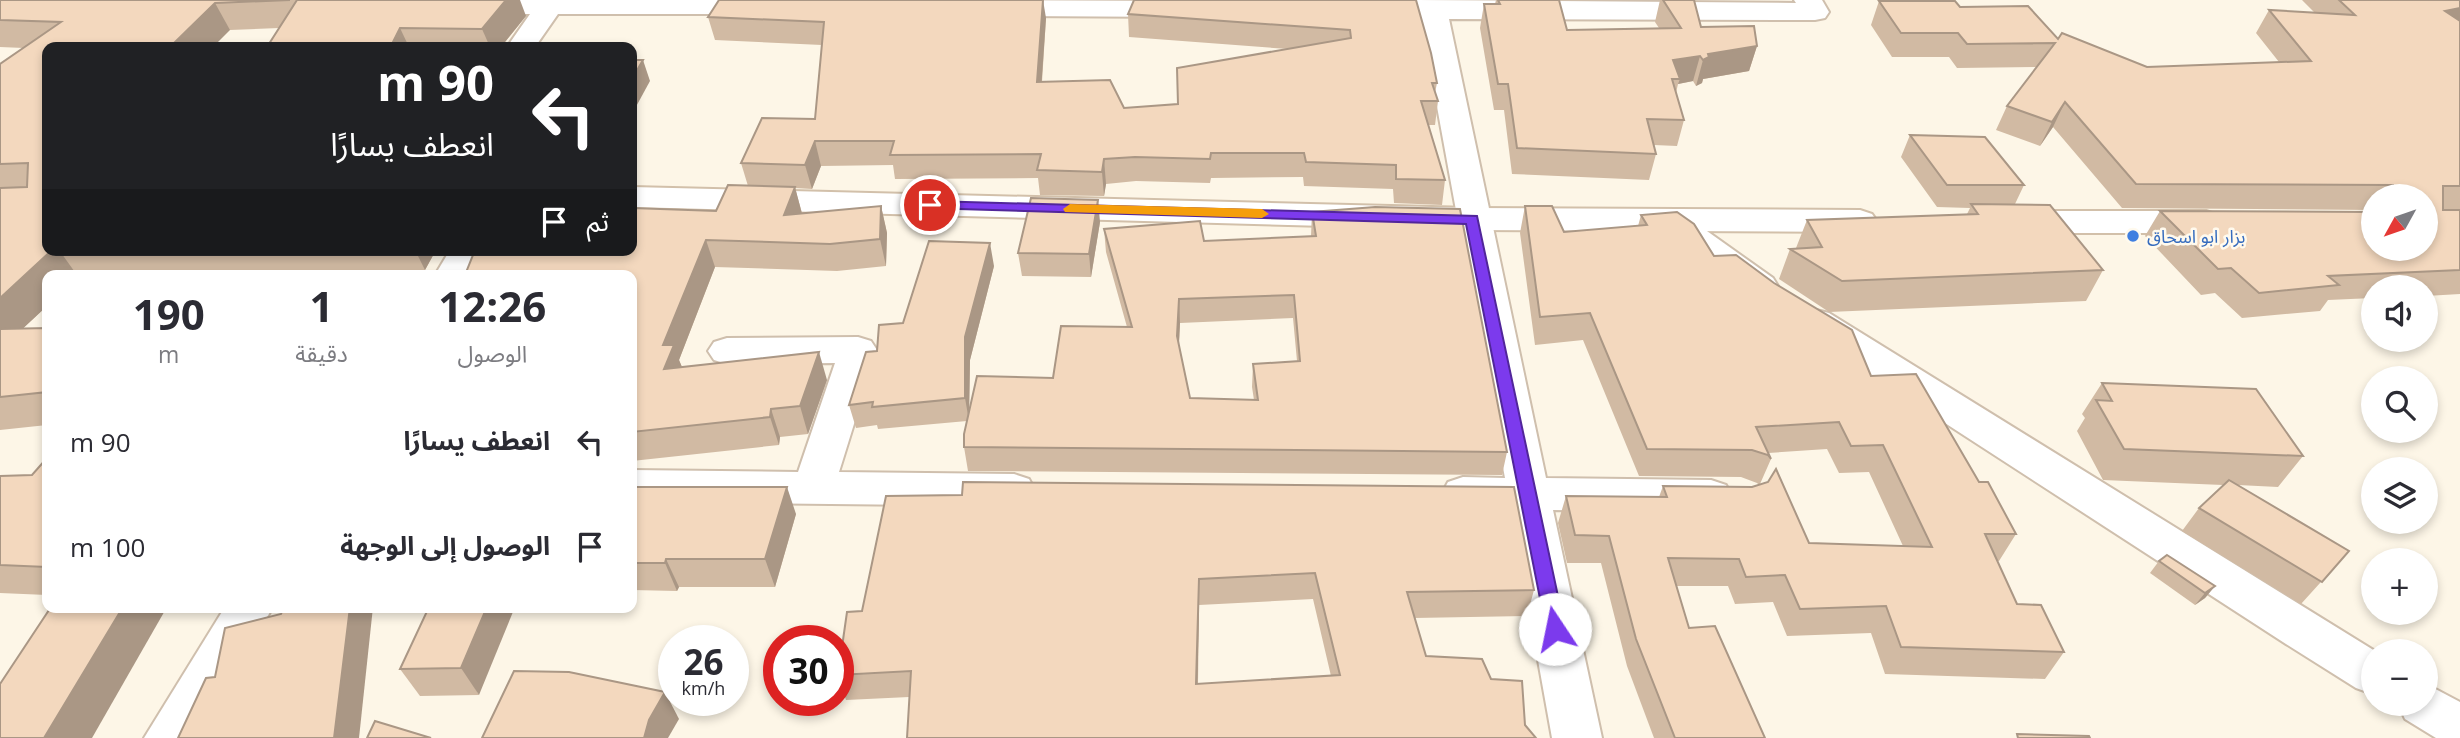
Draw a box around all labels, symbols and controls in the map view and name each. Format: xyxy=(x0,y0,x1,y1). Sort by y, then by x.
text: 90 m xyxy=(377,49,494,115)
icon: left xyxy=(518,70,609,161)
text: انعطف يسارًا xyxy=(330,122,494,165)
pin xyxy=(900,175,960,235)
north arrow xyxy=(2361,184,2438,261)
map controls xyxy=(2361,184,2438,716)
icon: arrive xyxy=(911,186,949,224)
icon: arrive xyxy=(535,203,573,241)
text: ثم xyxy=(587,203,609,239)
place label: بزار ابو اسحاق xyxy=(2147,224,2245,248)
marker: بزار ابو اسحاق xyxy=(2125,228,2141,244)
button: sound xyxy=(2361,275,2438,352)
text: 1 xyxy=(309,277,334,334)
text: 12:26 xyxy=(438,277,546,334)
text: 190 xyxy=(133,285,205,342)
text: دقيقة xyxy=(295,337,348,369)
text: الوصول xyxy=(457,337,527,369)
text: m xyxy=(158,338,179,370)
button: search xyxy=(2361,366,2438,443)
text: انعطف يسارًا xyxy=(404,422,550,458)
icon: left xyxy=(571,423,609,461)
text: 90 m xyxy=(70,424,131,460)
button: layers xyxy=(2361,457,2438,534)
text: الوصول إلى الوجهة xyxy=(340,527,550,563)
icon: arrive xyxy=(571,528,609,566)
text: 100 m xyxy=(70,529,145,565)
button: + xyxy=(2361,548,2438,625)
position arrow xyxy=(1518,592,1592,666)
speed limit sign: 30 xyxy=(763,625,854,716)
text: 26 xyxy=(683,638,724,685)
button: − xyxy=(2361,639,2438,716)
text: km/h xyxy=(682,676,725,700)

